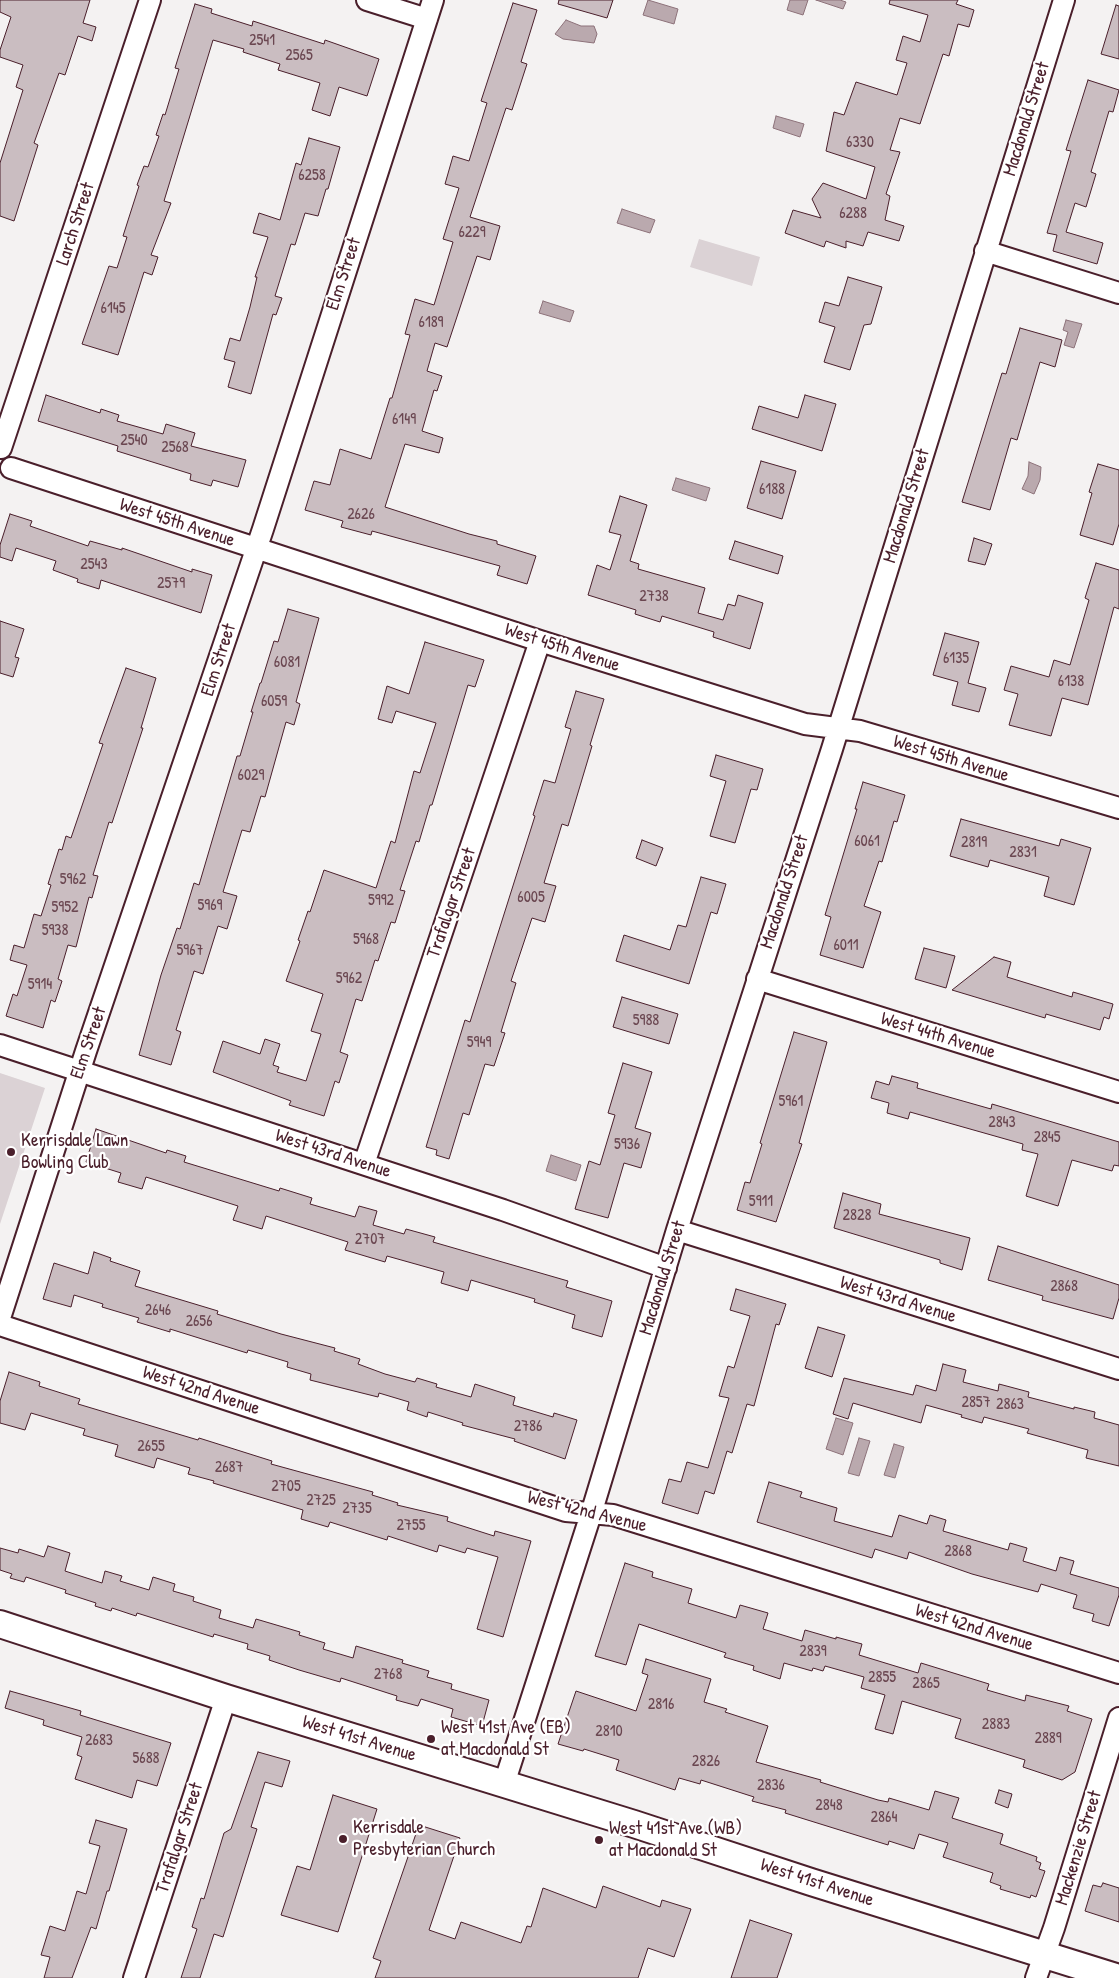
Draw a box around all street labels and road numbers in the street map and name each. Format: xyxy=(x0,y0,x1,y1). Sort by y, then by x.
street label: Macdonald Street xyxy=(999,59,1055,179)
street label: Larch Street xyxy=(52,180,100,268)
street label: Elm Street xyxy=(322,235,366,313)
street label: Macdonald Street xyxy=(879,446,935,566)
street label: West 45th Avenue xyxy=(117,494,237,552)
street label: West 45th Avenue xyxy=(502,619,622,677)
street label: Elm Street xyxy=(197,621,241,699)
street label: West 45th Avenue xyxy=(890,731,1012,787)
street label: Macdonald Street xyxy=(756,832,814,952)
street label: Trafalgar Street xyxy=(423,845,481,961)
street label: Elm Street xyxy=(66,1004,112,1082)
street label: West 44th Avenue xyxy=(878,1008,998,1064)
street label: West 43rd Avenue xyxy=(272,1125,394,1183)
street label: Macdonald Street xyxy=(635,1218,691,1338)
street label: West 43rd Avenue xyxy=(837,1271,959,1329)
street label: West 42nd Avenue xyxy=(139,1361,263,1421)
street label: West 42nd Avenue xyxy=(525,1486,649,1538)
street label: West 42nd Avenue xyxy=(912,1599,1036,1657)
street label: West 41st Avenue xyxy=(299,1711,419,1767)
street label: Trafalgar Street xyxy=(151,1780,209,1896)
street label: Mackenzie Street xyxy=(1051,1788,1107,1908)
street label: West 41st Avenue xyxy=(757,1854,877,1912)

